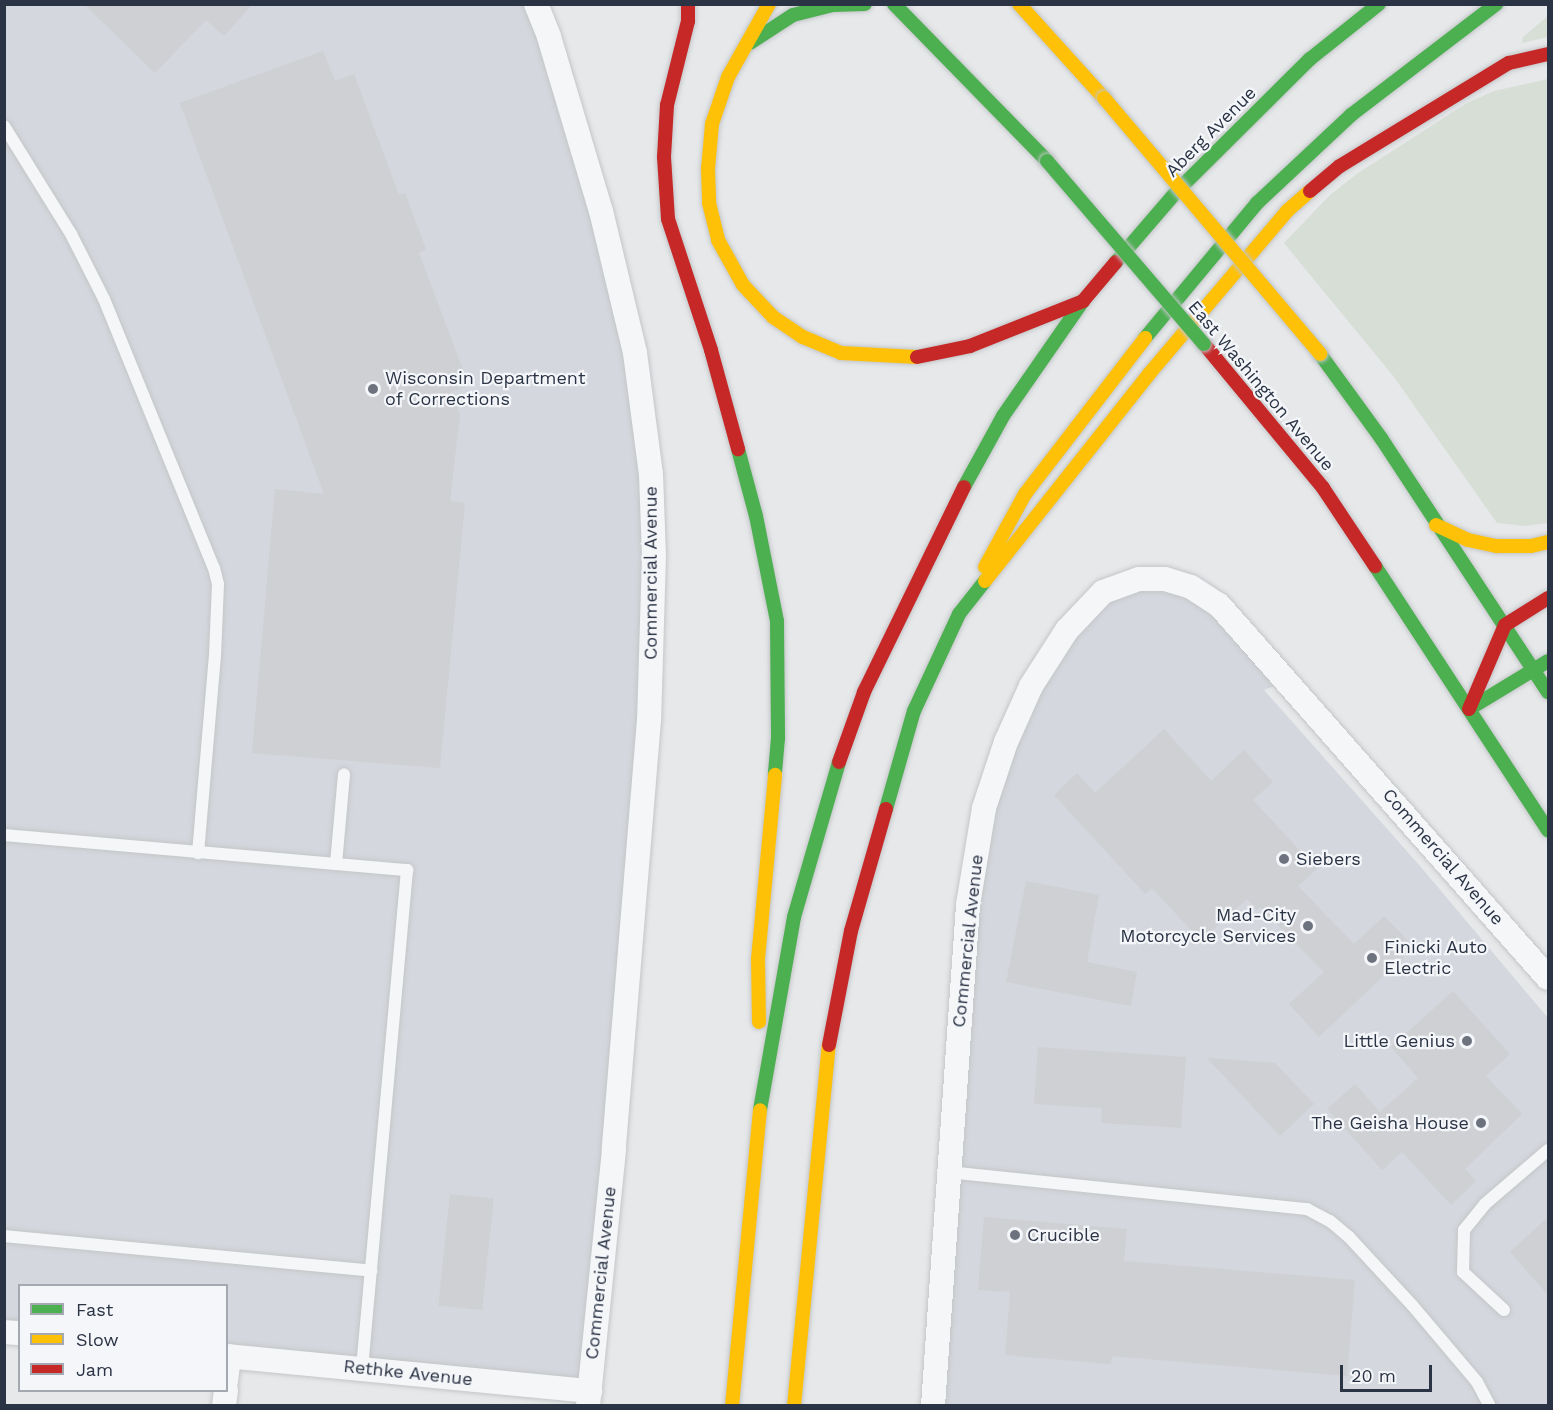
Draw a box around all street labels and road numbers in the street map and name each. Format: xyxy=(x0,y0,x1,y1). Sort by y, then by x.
street label: Aberg Avenue xyxy=(1161,82,1261,182)
street label: East Washington Avenue xyxy=(1183,296,1339,476)
street label: Commercial Avenue xyxy=(640,485,662,661)
street label: Commercial Avenue xyxy=(1377,784,1509,930)
street label: Commercial Avenue xyxy=(948,853,988,1029)
street label: Commercial Avenue xyxy=(581,1185,621,1361)
street label: Rethke Avenue xyxy=(342,1355,474,1391)

